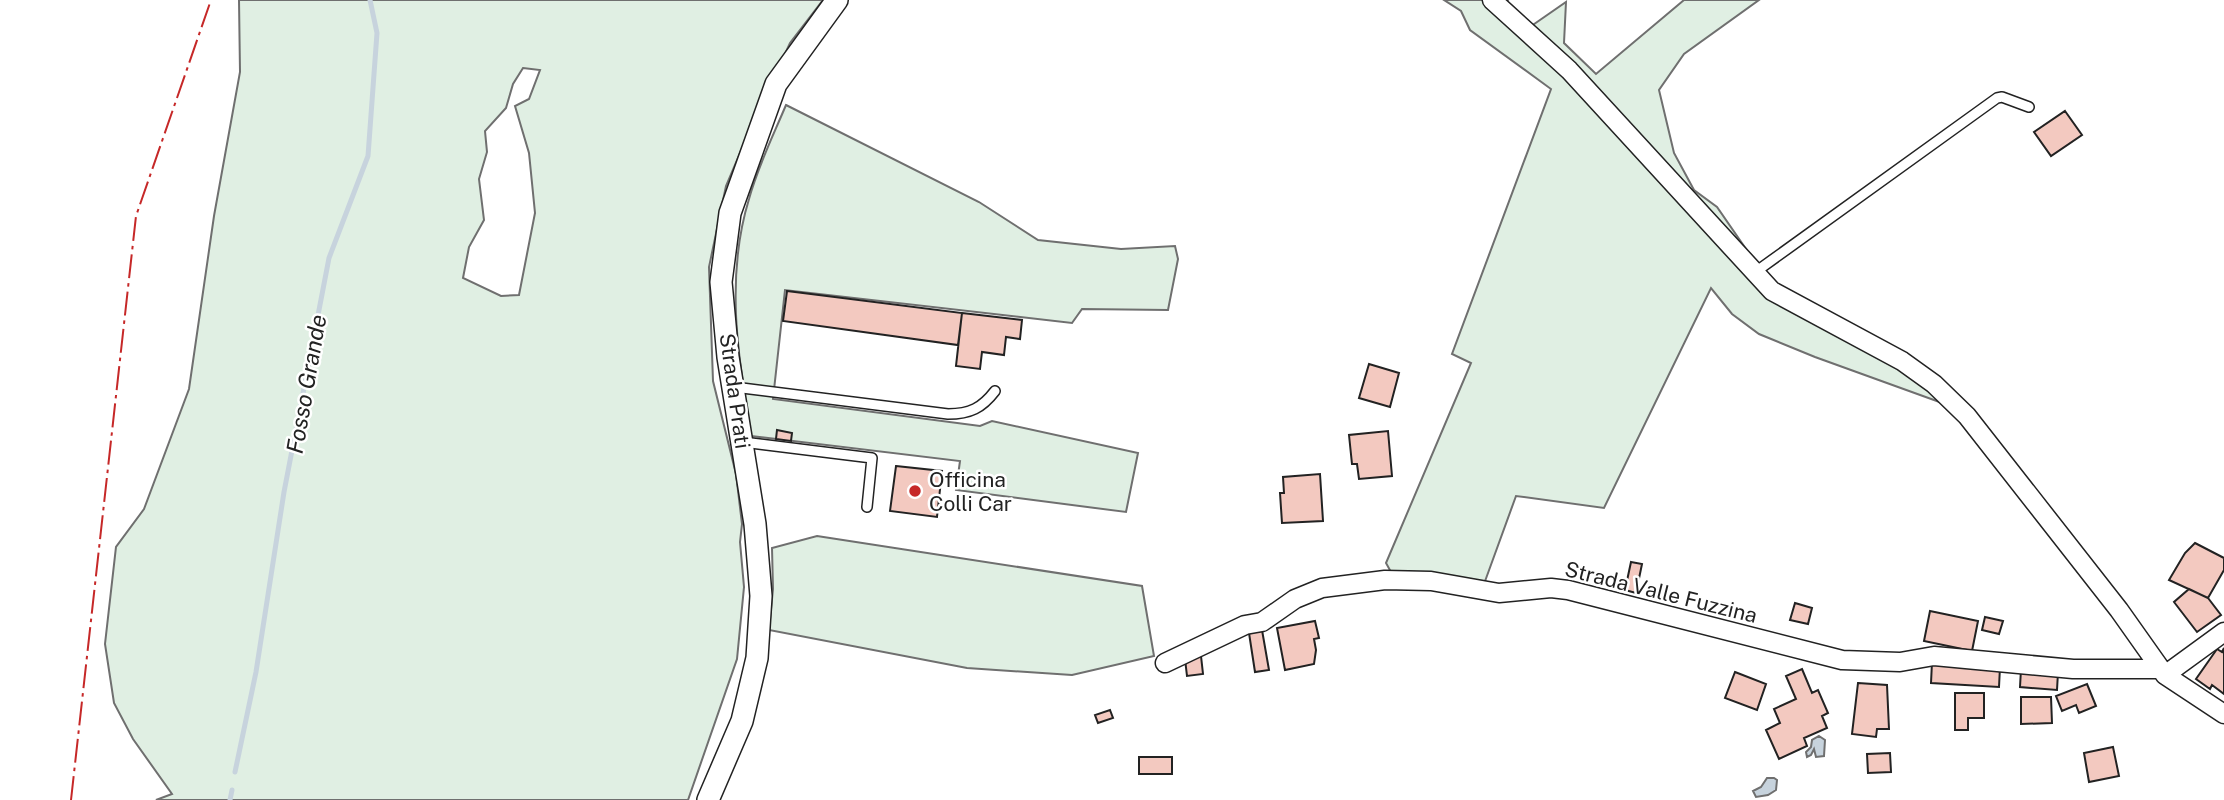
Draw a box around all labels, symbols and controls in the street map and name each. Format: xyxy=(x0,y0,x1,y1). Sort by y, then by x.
water label: Fosso Grande xyxy=(280,312,332,456)
street label: Strada Prati xyxy=(715,332,755,450)
place label: Officina Colli Car xyxy=(929,467,1012,516)
marker: Officina Colli Car xyxy=(907,483,923,499)
street label: Strada Valle Fuzzina xyxy=(1562,556,1760,628)

